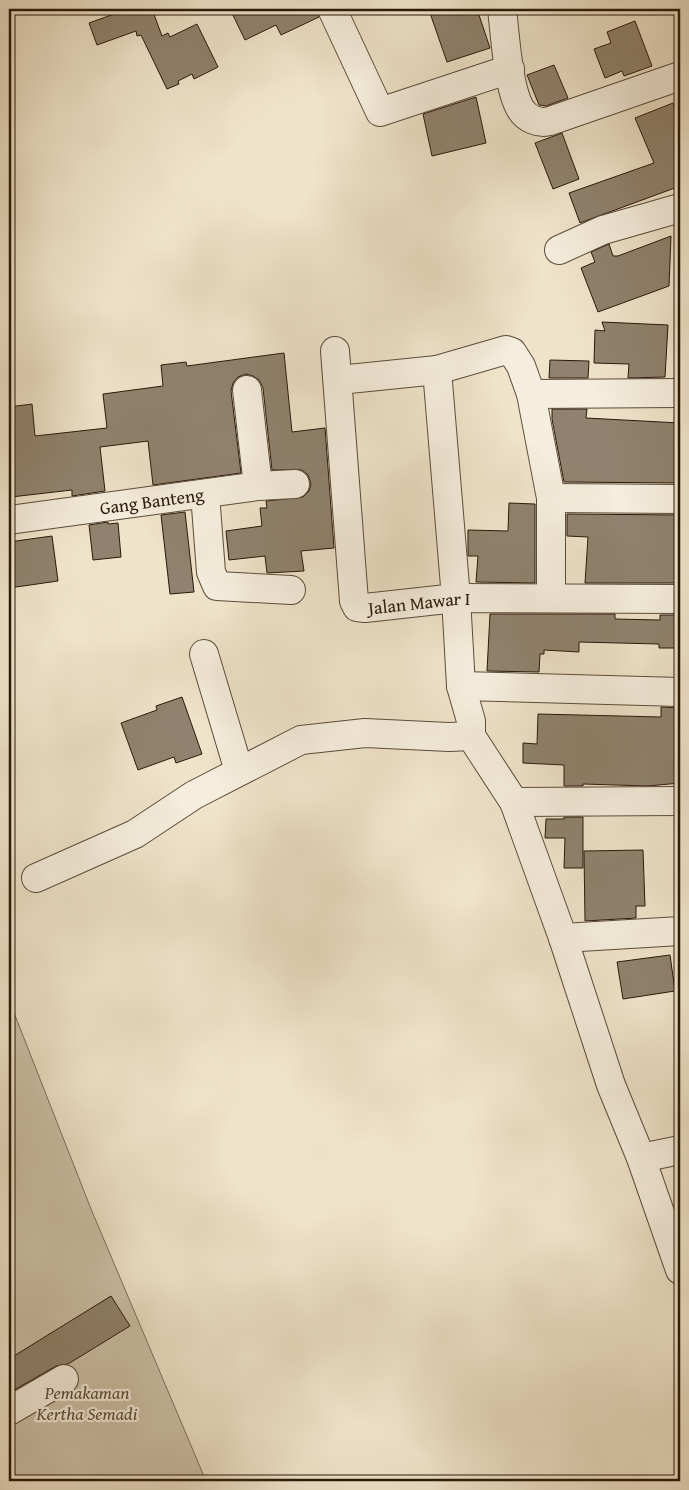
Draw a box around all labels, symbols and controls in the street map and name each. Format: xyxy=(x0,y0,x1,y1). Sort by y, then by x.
street label: Gang Banteng xyxy=(98,480,206,521)
street label: Jalan Mawar I xyxy=(365,584,470,621)
park label: Pemakaman Kertha Semadi xyxy=(36,1379,138,1427)

